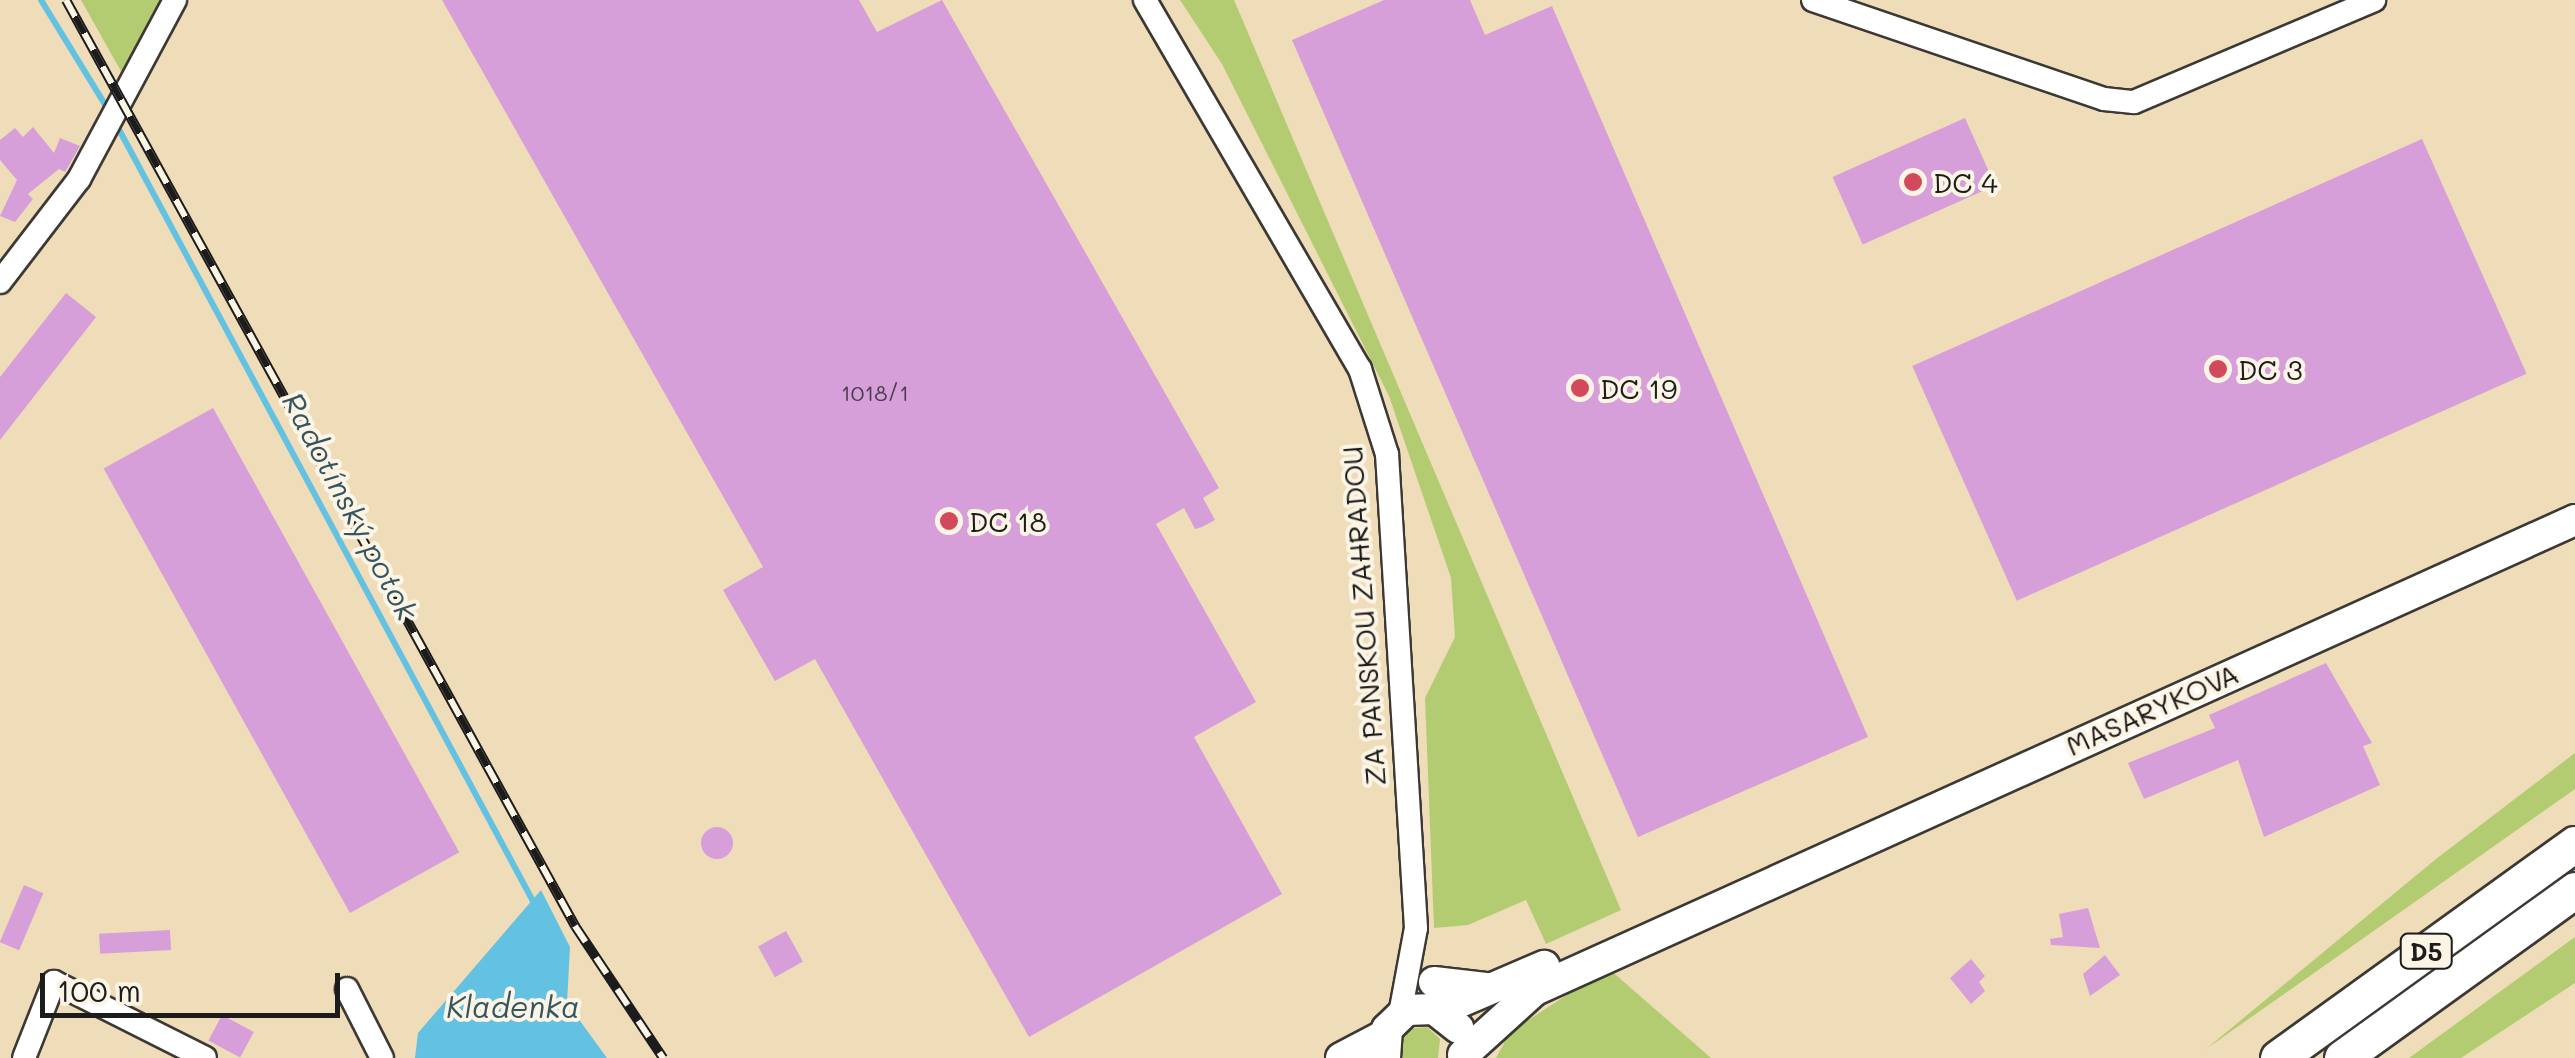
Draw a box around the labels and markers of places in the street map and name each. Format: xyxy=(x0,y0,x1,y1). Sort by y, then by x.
place label: DC 4 xyxy=(1933,165,1998,199)
marker: DC 4 xyxy=(1902,171,1924,193)
place label: DC 3 xyxy=(2238,352,2303,386)
marker: DC 3 xyxy=(2207,358,2229,380)
place label: DC 19 xyxy=(1600,371,1677,405)
marker: DC 19 xyxy=(1569,377,1591,399)
place label: DC 18 xyxy=(969,504,1047,538)
marker: DC 18 xyxy=(938,510,960,532)

